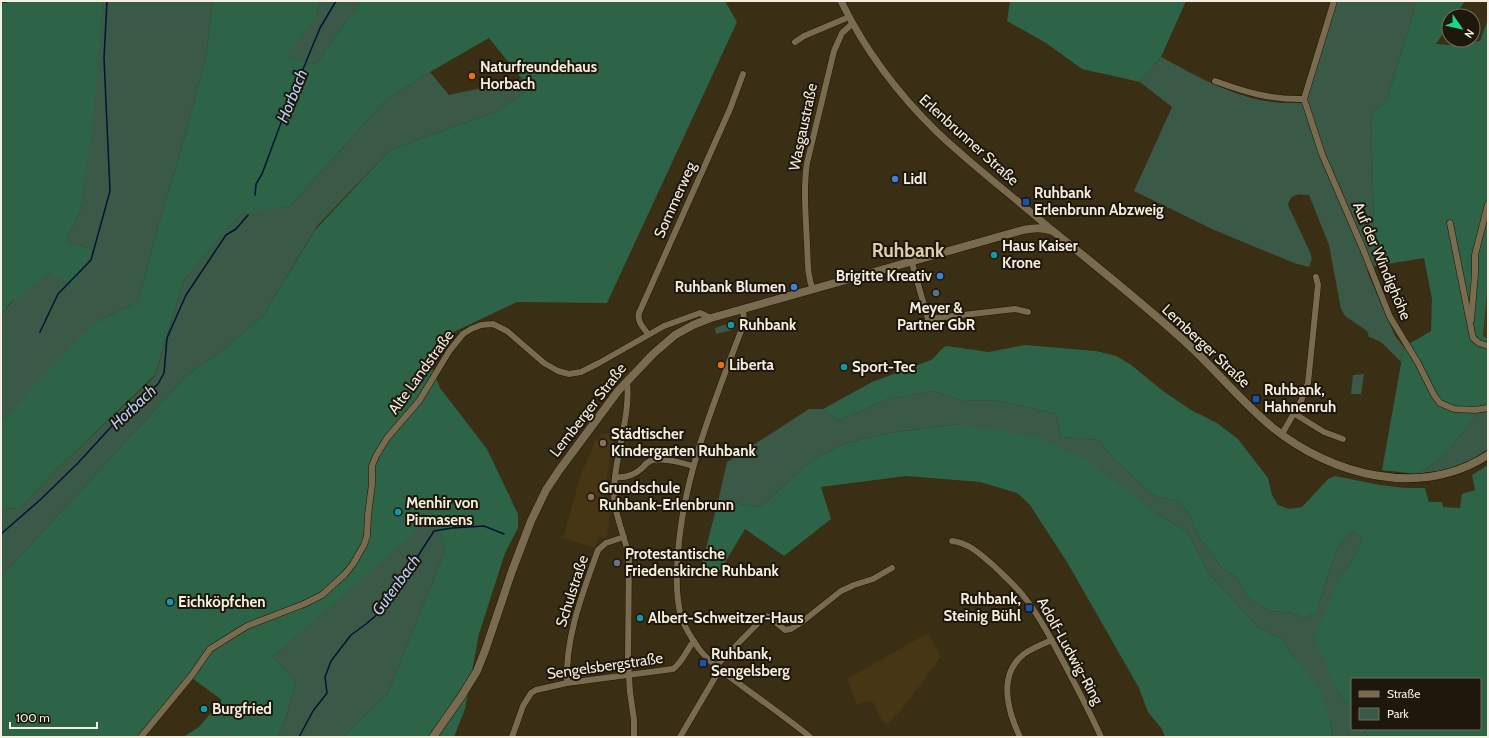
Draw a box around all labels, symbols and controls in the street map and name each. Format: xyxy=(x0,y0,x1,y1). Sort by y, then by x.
north arrow xyxy=(1441,8,1481,48)
text: N xyxy=(1461,26,1477,41)
place label: Naturfreundehaus Horbach xyxy=(480,58,597,93)
water label: Horbach xyxy=(273,67,311,125)
marker: Naturfreundehaus Horbach xyxy=(467,71,477,81)
street label: Wasgaustraße xyxy=(785,81,821,172)
street label: Erlenbrunner Straße xyxy=(916,91,1023,190)
street label: Sommerweg xyxy=(650,159,700,241)
place label: Lidl xyxy=(903,170,927,188)
marker: Lidl xyxy=(890,174,900,184)
place label: Ruhbank Erlenbrunn Abzweig xyxy=(1034,184,1164,219)
marker: Ruhbank Erlenbrunn Abzweig xyxy=(1021,197,1031,207)
street label: Auf der Windighöhe xyxy=(1349,199,1415,323)
place label: Haus Kaiser Krone xyxy=(1002,237,1078,272)
district label: Ruhbank xyxy=(872,239,945,262)
marker: Haus Kaiser Krone xyxy=(989,250,999,260)
place label: Brigitte Kreativ xyxy=(836,267,933,285)
marker: Brigitte Kreativ xyxy=(935,271,945,281)
place label: Ruhbank Blumen xyxy=(675,278,786,296)
marker: Ruhbank Blumen xyxy=(789,282,799,292)
marker: Meyer & Partner GbR xyxy=(931,288,941,298)
place label: Meyer & Partner GbR xyxy=(897,299,976,334)
street label: Lemberger Straße xyxy=(1158,301,1254,392)
place label: Ruhbank xyxy=(739,316,797,334)
marker: Ruhbank xyxy=(726,320,736,330)
street label: Alte Landstraße xyxy=(384,326,458,418)
place label: Liberta xyxy=(729,356,774,374)
place label: Sport-Tec xyxy=(852,358,915,376)
street label: Lemberger Straße xyxy=(546,359,630,460)
marker: Liberta xyxy=(716,360,726,370)
marker: Sport-Tec xyxy=(839,362,849,372)
water label: Horbach xyxy=(106,381,160,433)
place label: Ruhbank, Hahnenruh xyxy=(1264,381,1336,416)
marker: Ruhbank, Hahnenruh xyxy=(1251,394,1261,404)
place label: Städtischer Kindergarten Ruhbank xyxy=(611,425,756,460)
marker: Städtischer Kindergarten Ruhbank xyxy=(598,438,608,448)
place label: Grundschule Ruhbank-Erlenbrunn xyxy=(599,479,734,514)
marker: Grundschule Ruhbank-Erlenbrunn xyxy=(586,492,596,502)
place label: Menhir von Pirmasens xyxy=(406,494,479,529)
marker: Menhir von Pirmasens xyxy=(393,507,403,517)
place label: Protestantische Friedenskirche Ruhbank xyxy=(625,545,779,580)
water label: Gutenbach xyxy=(368,551,424,619)
street label: Schulstraße xyxy=(552,553,592,629)
marker: Protestantische Friedenskirche Ruhbank xyxy=(612,558,622,568)
place label: Ruhbank, Steinig Bühl xyxy=(943,590,1021,625)
place label: Eichköpfchen xyxy=(178,593,266,611)
street label: Adolf-Ludwig-Ring xyxy=(1033,594,1107,708)
marker: Eichköpfchen xyxy=(165,597,175,607)
marker: Ruhbank, Steinig Bühl xyxy=(1024,603,1034,613)
place label: Albert-Schweitzer-Haus xyxy=(648,609,804,627)
marker: Albert-Schweitzer-Haus xyxy=(635,613,645,623)
place label: Ruhbank, Sengelsberg xyxy=(711,645,790,680)
street label: Sengelsbergstraße xyxy=(546,649,665,683)
marker: Ruhbank, Sengelsberg xyxy=(698,658,708,668)
legend xyxy=(1351,678,1481,730)
text: Straße xyxy=(1387,686,1420,701)
place label: Burgfried xyxy=(212,700,272,718)
scale bar xyxy=(10,704,97,730)
marker: Burgfried xyxy=(199,704,209,714)
text: Park xyxy=(1387,706,1409,721)
text: 100 m xyxy=(16,710,50,725)

